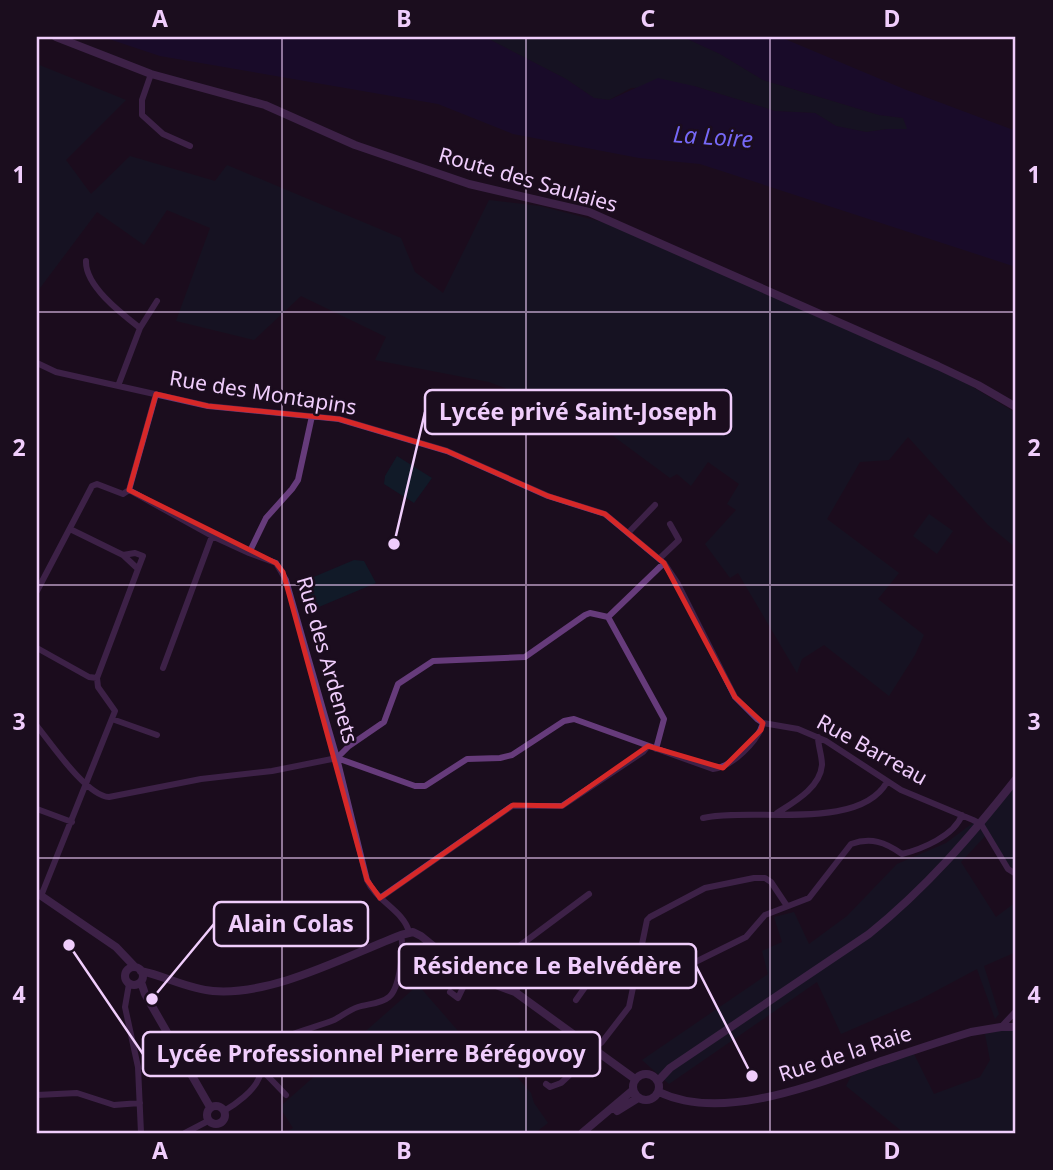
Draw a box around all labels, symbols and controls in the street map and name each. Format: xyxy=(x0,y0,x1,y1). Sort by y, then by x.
text: A xyxy=(152,2,168,34)
text: B xyxy=(396,2,412,34)
text: C xyxy=(641,2,656,34)
text: D xyxy=(884,2,900,34)
water label: La Loire xyxy=(672,117,754,155)
street label: Route des Saulaies xyxy=(436,140,621,218)
text: 1 xyxy=(12,158,26,190)
text: 1 xyxy=(1027,158,1041,190)
street label: Rue des Montapins xyxy=(168,363,359,421)
callout: Lycée privé Saint-Joseph xyxy=(425,390,731,434)
text: Lycée privé Saint-Joseph xyxy=(439,395,717,427)
text: 2 xyxy=(12,431,26,463)
text: 2 xyxy=(1027,431,1041,463)
street label: Rue des Ardenets xyxy=(291,573,365,746)
text: 3 xyxy=(12,705,26,737)
text: 3 xyxy=(1027,705,1041,737)
street label: Rue Barreau xyxy=(812,707,933,791)
callout: Alain Colas xyxy=(214,902,368,946)
text: Alain Colas xyxy=(228,907,354,939)
callout: Résidence Le Belvédère xyxy=(399,944,696,988)
text: Résidence Le Belvédère xyxy=(412,949,682,981)
text: 4 xyxy=(12,978,26,1010)
text: 4 xyxy=(1027,978,1041,1010)
street label: Rue de la Raie xyxy=(775,1018,915,1088)
callout: Lycée Professionnel Pierre Bérégovoy xyxy=(143,1032,600,1076)
text: Lycée Professionnel Pierre Bérégovoy xyxy=(156,1037,586,1069)
text: A xyxy=(152,1134,168,1166)
text: B xyxy=(396,1134,412,1166)
text: C xyxy=(641,1134,656,1166)
text: D xyxy=(884,1134,900,1166)

